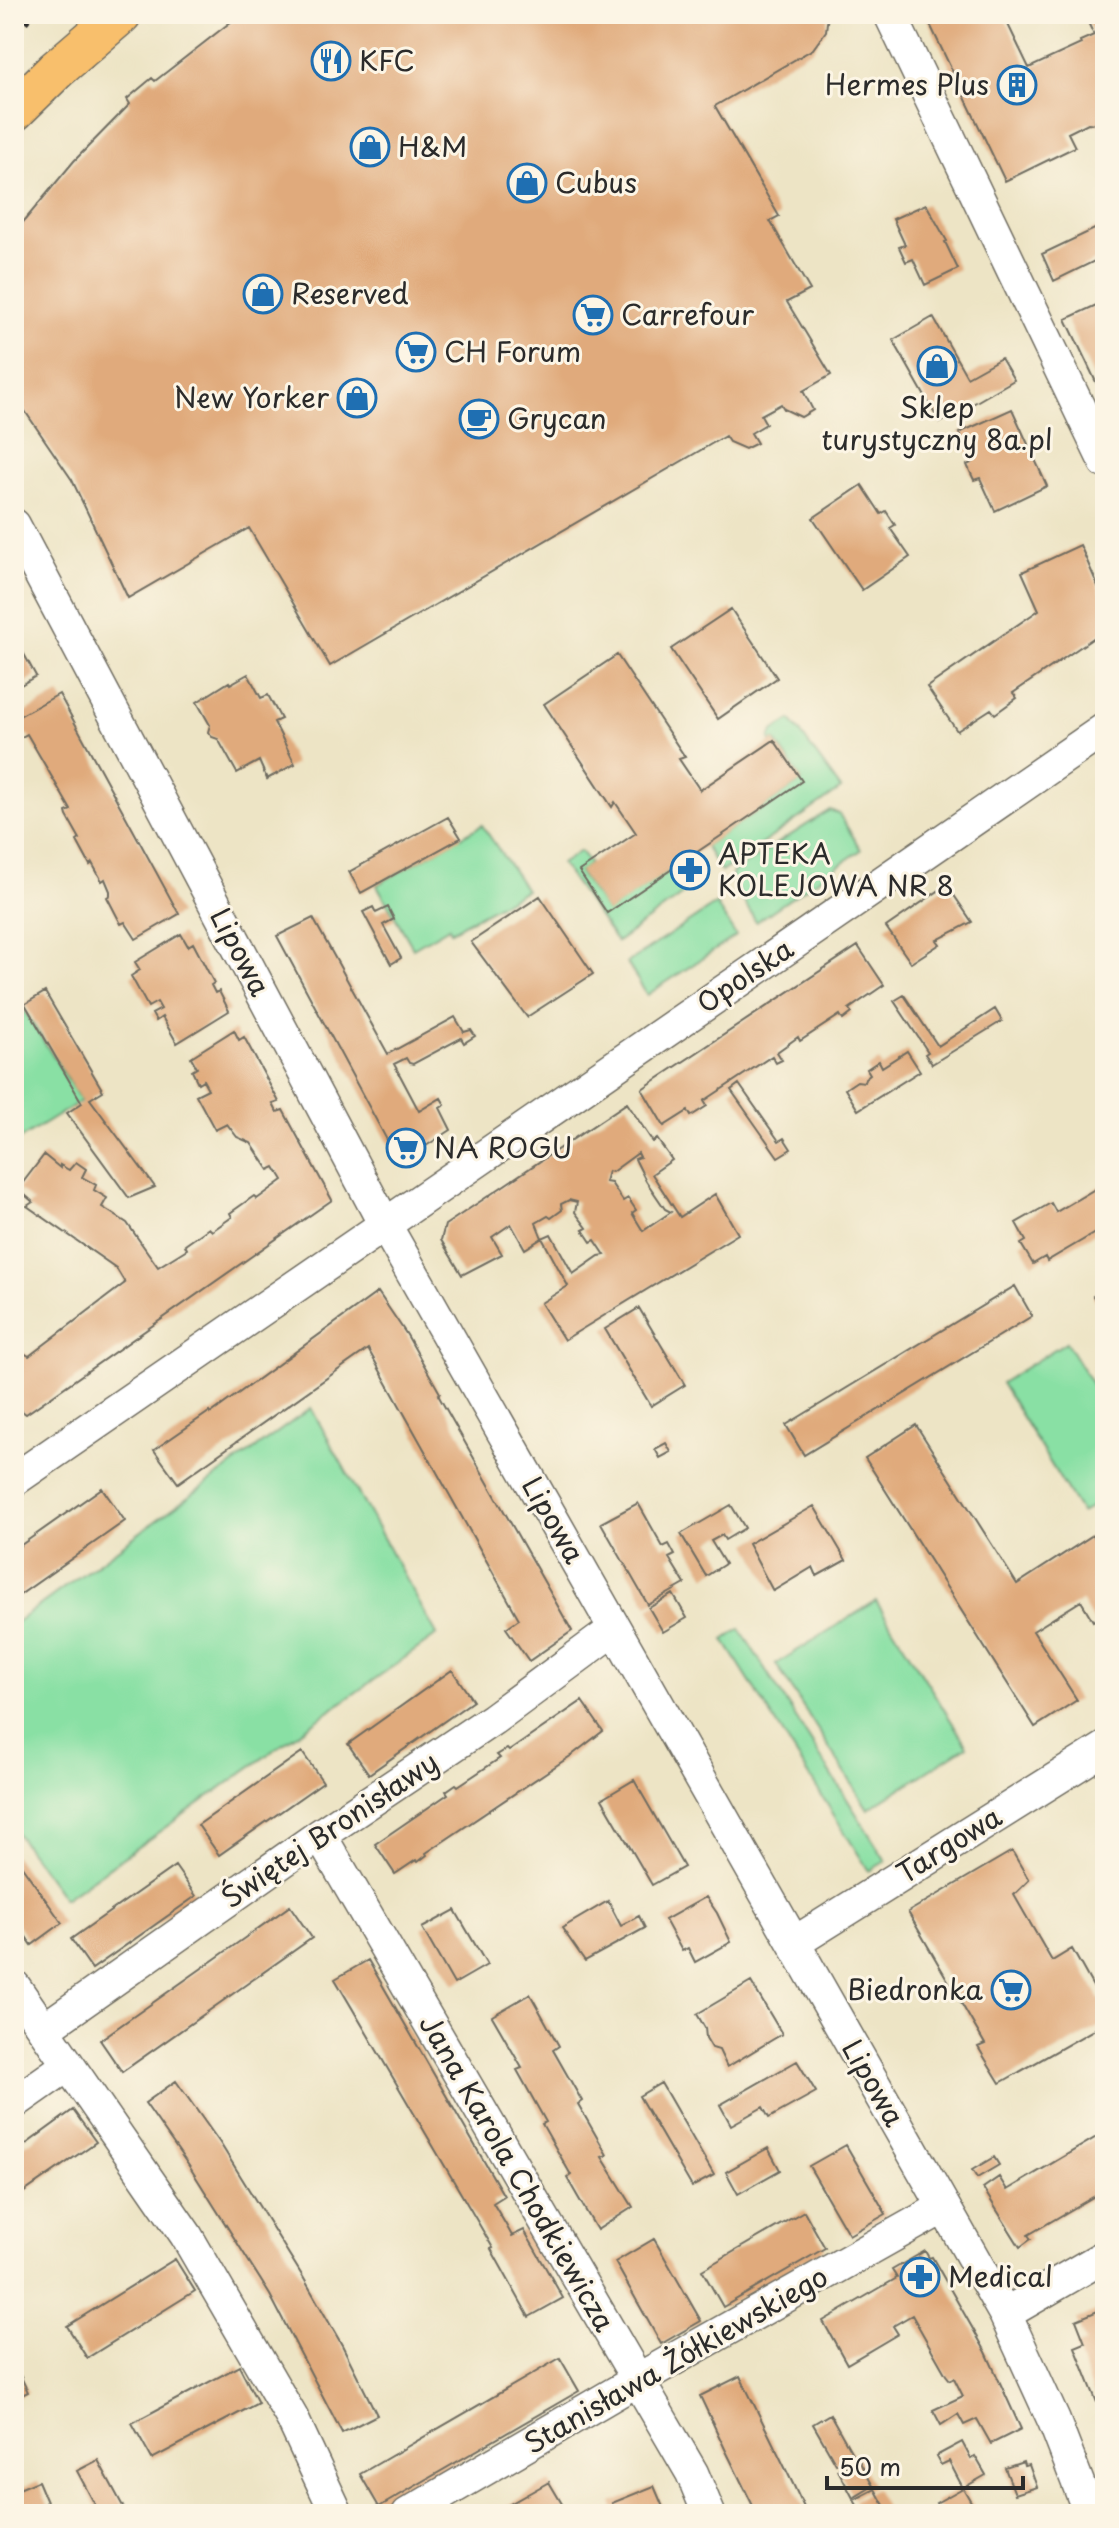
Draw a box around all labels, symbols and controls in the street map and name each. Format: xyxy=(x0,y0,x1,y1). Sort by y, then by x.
place label: KFC xyxy=(359,38,415,81)
restaurant icon: KFC xyxy=(310,40,352,82)
place label: Hermes Plus xyxy=(825,62,989,105)
building icon: Hermes Plus xyxy=(996,64,1038,106)
place label: H&M xyxy=(398,124,467,167)
shop icon: H&M xyxy=(349,126,391,168)
place label: Cubus xyxy=(555,160,637,203)
shop icon: Cubus xyxy=(506,162,548,204)
place label: Reserved xyxy=(291,271,409,314)
shop icon: Reserved xyxy=(242,273,284,315)
place label: Carrefour xyxy=(621,292,754,335)
supermarket icon: Carrefour xyxy=(572,294,614,336)
place label: CH Forum xyxy=(444,329,581,372)
supermarket icon: CH Forum xyxy=(395,331,437,373)
shop icon: Sklep turystyczny 8a.pl xyxy=(916,345,958,387)
place label: New Yorker xyxy=(174,375,329,418)
shop icon: New Yorker xyxy=(336,377,378,419)
place label: Sklep turystyczny 8a.pl xyxy=(821,385,1053,460)
place label: Grycan xyxy=(507,396,607,439)
cafe icon: Grycan xyxy=(458,398,500,440)
place label: APTEKA KOLEJOWA NR 8 xyxy=(718,831,954,906)
pharmacy icon: APTEKA KOLEJOWA NR 8 xyxy=(669,849,711,891)
street label: Lipowa xyxy=(200,900,283,1004)
street label: Opolska xyxy=(687,926,802,1023)
place label: NA ROGU xyxy=(434,1125,572,1168)
supermarket icon: NA ROGU xyxy=(385,1127,427,1169)
street label: Lipowa xyxy=(512,1468,597,1571)
street label: Świętej Bronisławy xyxy=(212,1740,446,1917)
street label: Targowa xyxy=(887,1794,1010,1893)
place label: Biedronka xyxy=(847,1967,984,2010)
supermarket icon: Biedronka xyxy=(990,1969,1032,2011)
street label: Jana Karola Chodkiewicza xyxy=(410,2006,627,2339)
street label: Lipowa xyxy=(832,2031,917,2134)
street label: Stanisława Żółkiewskiego xyxy=(515,2254,835,2463)
place label: Medical xyxy=(948,2254,1053,2297)
pharmacy icon: Medical xyxy=(899,2256,941,2298)
scale bar xyxy=(827,2440,1023,2490)
text: 50 m xyxy=(839,2448,901,2484)

